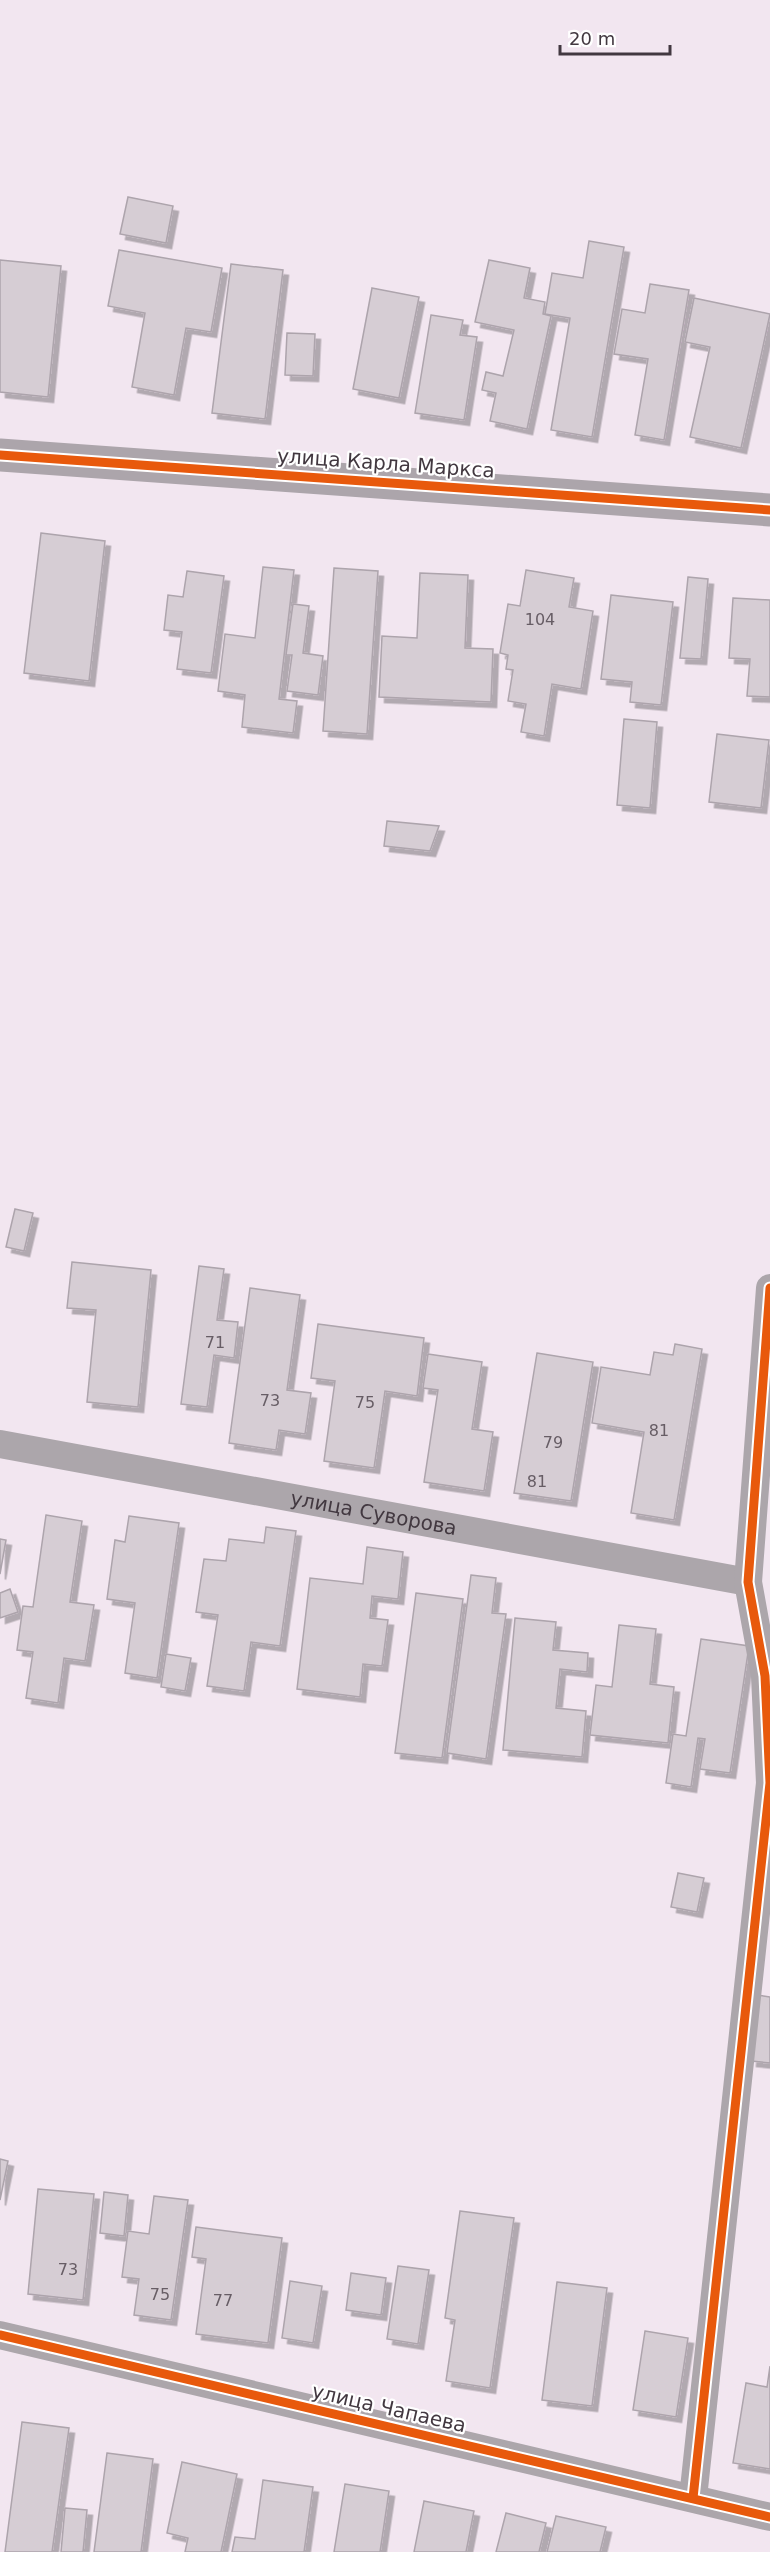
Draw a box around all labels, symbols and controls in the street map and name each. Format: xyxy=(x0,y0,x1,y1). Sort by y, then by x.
scale bar xyxy=(560,18,670,56)
text: 20 m xyxy=(569,28,615,49)
street label: улица Карла Маркса xyxy=(276,443,496,483)
house number: 104 xyxy=(525,610,555,629)
house number: 71 xyxy=(205,1333,225,1352)
house number: 73 xyxy=(260,1391,280,1410)
house number: 75 xyxy=(355,1393,375,1412)
house number: 81 xyxy=(649,1421,669,1440)
house number: 79 xyxy=(543,1433,563,1452)
house number: 81 xyxy=(527,1472,547,1491)
street label: улица Суворова xyxy=(289,1486,459,1540)
house number: 73 xyxy=(58,2260,78,2279)
house number: 75 xyxy=(150,2285,170,2304)
house number: 77 xyxy=(213,2291,233,2310)
street label: улица Чапаева xyxy=(310,2379,468,2437)

